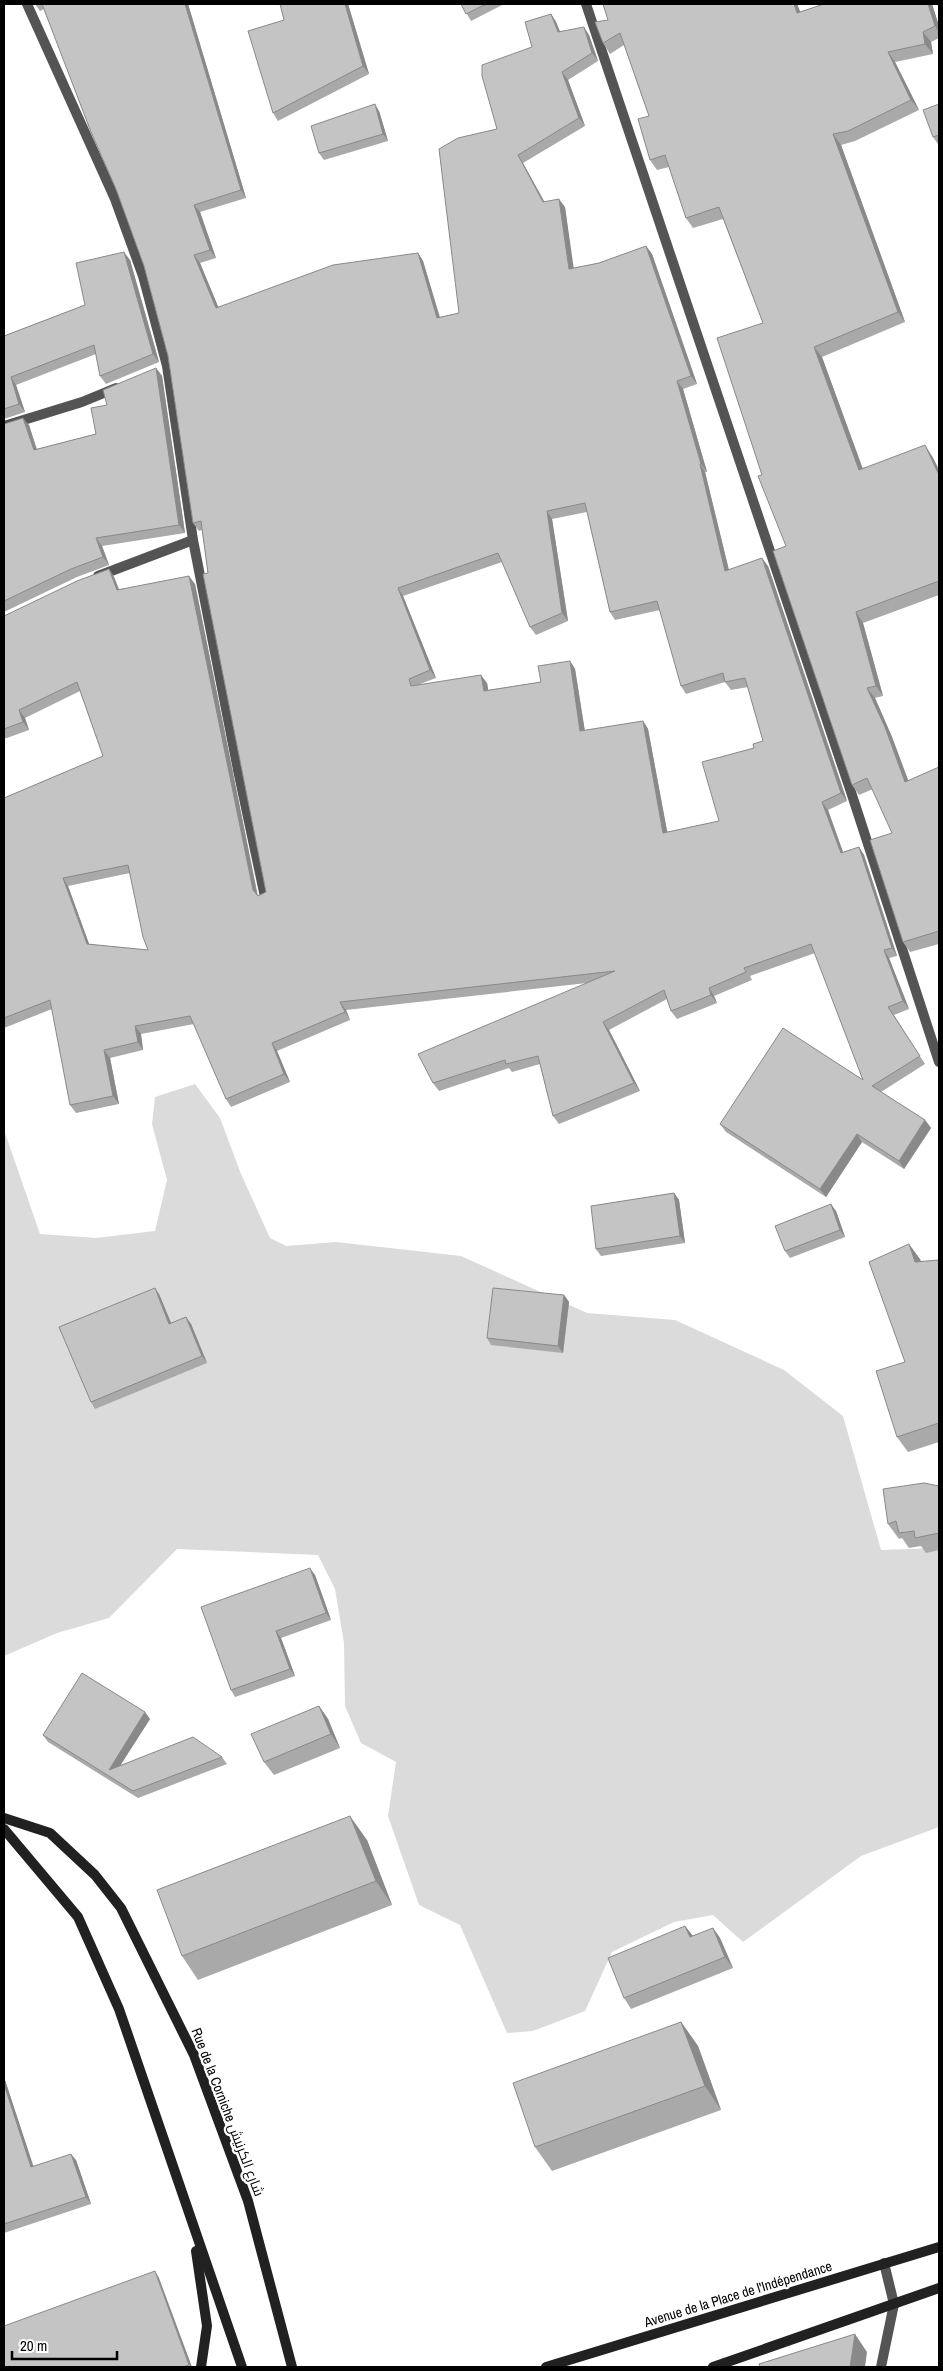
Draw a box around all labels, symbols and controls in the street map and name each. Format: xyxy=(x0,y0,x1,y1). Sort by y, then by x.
street label: Rue de la Corniche شارع الكرنيش xyxy=(188,2025,268,2199)
street label: Avenue de la Place de l'Indépendance xyxy=(641,2257,834,2331)
scale bar xyxy=(12,2328,118,2360)
text: 20 m xyxy=(20,2335,47,2356)

